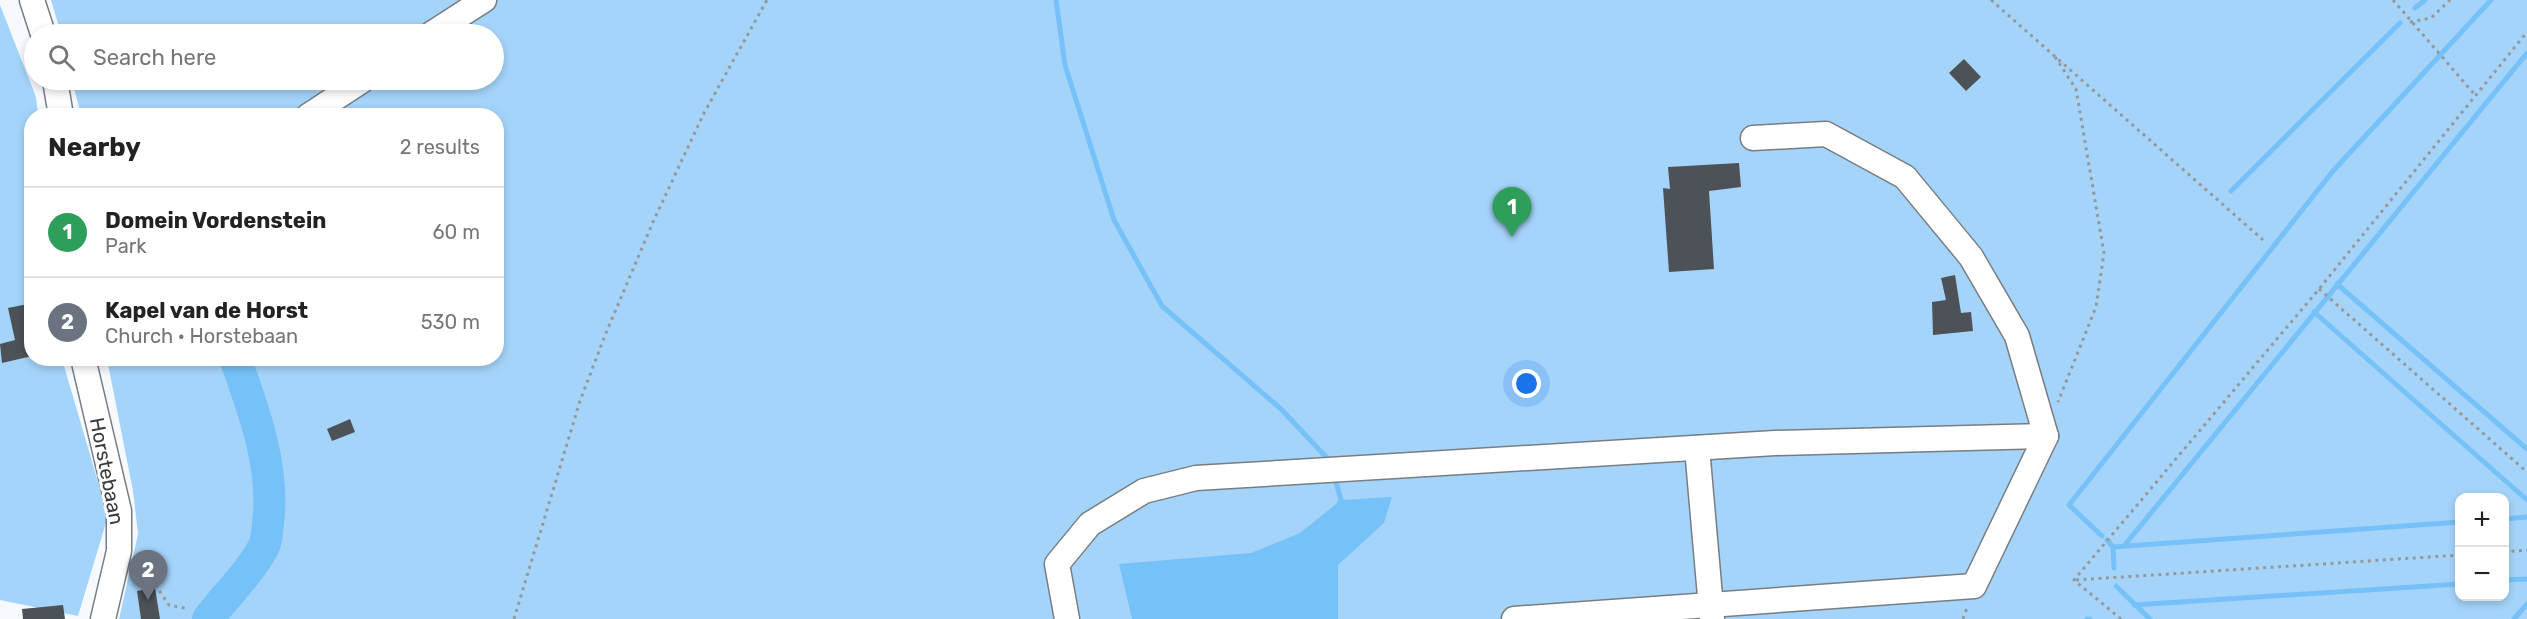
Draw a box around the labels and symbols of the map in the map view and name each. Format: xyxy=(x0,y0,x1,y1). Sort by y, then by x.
pin: 1 xyxy=(1492,188,1532,237)
your location xyxy=(1512,369,1541,398)
street label: Horstebaan xyxy=(85,415,129,527)
pin: 2 xyxy=(128,550,168,600)

